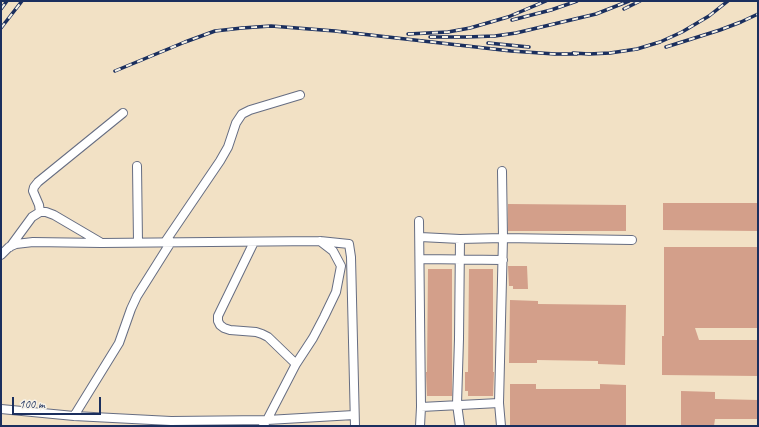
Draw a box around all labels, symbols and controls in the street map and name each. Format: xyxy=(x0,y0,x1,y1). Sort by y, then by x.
scale bar xyxy=(14,389,103,415)
text: 100 m xyxy=(19,396,45,412)

